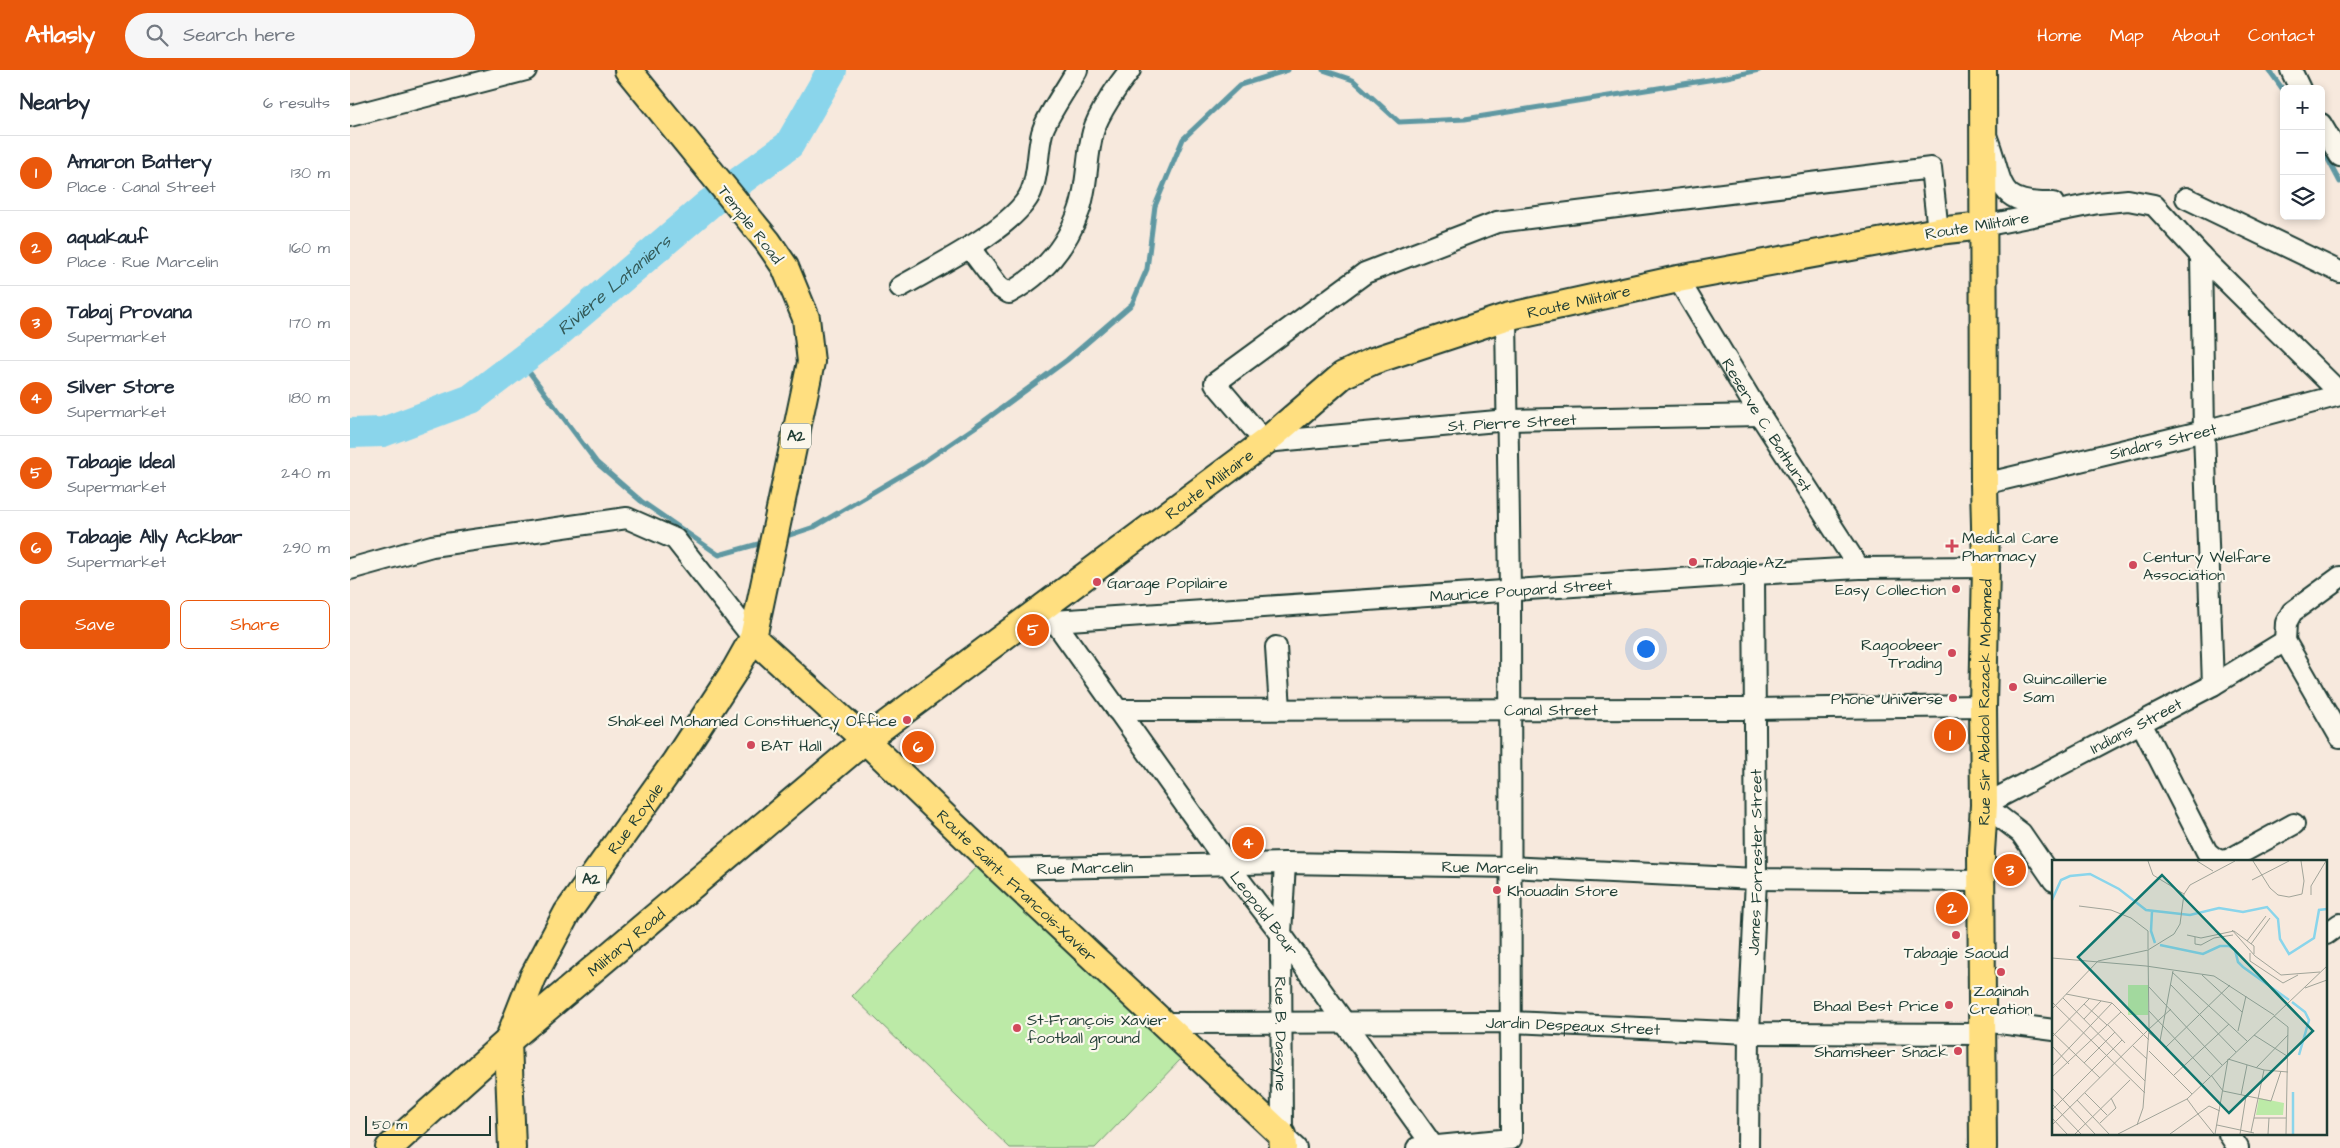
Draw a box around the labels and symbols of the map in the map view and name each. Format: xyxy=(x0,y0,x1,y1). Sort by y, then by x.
street label: Temple Road xyxy=(713,181,788,269)
street label: Route Militaire xyxy=(1923,207,2031,245)
water label: Rivière Lataniers xyxy=(552,229,677,341)
street label: Route Militaire xyxy=(1525,280,1633,324)
street label: Reserve C. Bathurst xyxy=(1716,354,1817,497)
street label: St. Pierre Street xyxy=(1447,409,1577,437)
street label: Sindars Street xyxy=(2107,418,2220,465)
road number: A2 xyxy=(781,424,811,448)
street label: Route Militaire xyxy=(1161,444,1259,525)
place label: Medical Care Pharmacy xyxy=(1962,527,2059,568)
marker: Medical Care Pharmacy xyxy=(1946,540,1958,552)
place label: Century Welfare Association xyxy=(2143,546,2271,586)
place label: Tabagie AZ xyxy=(1703,552,1787,575)
marker: Tabagie AZ xyxy=(1687,556,1699,568)
marker: Century Welfare Association xyxy=(2127,559,2139,571)
place label: Garage Popilaire xyxy=(1107,572,1228,595)
street label: Maurice Poupard Street xyxy=(1429,574,1614,608)
marker: Garage Popilaire xyxy=(1091,576,1103,588)
place label: Easy Collection xyxy=(1835,579,1946,602)
street label: Rue Sir Abdool Razack Mohamed xyxy=(1973,579,1998,826)
marker: Easy Collection xyxy=(1950,583,1962,595)
pin: 5 xyxy=(1017,611,1049,649)
place label: Ragoobeer Trading xyxy=(1861,634,1942,675)
your location xyxy=(1633,636,1659,662)
marker: Ragoobeer Trading xyxy=(1946,647,1958,659)
place label: Quincaillerie Sam xyxy=(2023,668,2108,708)
marker: Quincaillerie Sam xyxy=(2007,681,2019,693)
place label: Phone Universe xyxy=(1831,688,1943,710)
marker: Phone Universe xyxy=(1947,692,1959,704)
street label: Indians Street xyxy=(2086,693,2187,760)
street label: Canal Street xyxy=(1504,699,1598,721)
place label: Shakeel Mohamed Constituency Office xyxy=(608,710,897,733)
marker: Shakeel Mohamed Constituency Office xyxy=(901,714,913,726)
pin: 1 xyxy=(1934,716,1966,754)
pin: 6 xyxy=(902,728,934,766)
place label: BAT Hall xyxy=(761,735,822,757)
marker: BAT Hall xyxy=(745,739,757,751)
street label: James Forrester Street xyxy=(1743,768,1768,956)
street label: Rue Royale xyxy=(603,778,669,859)
street label: Route Saint- Francois-Xavier xyxy=(932,805,1102,968)
pin: 4 xyxy=(1232,824,1264,862)
pin: 3 xyxy=(1994,851,2026,889)
street label: Rue Marcelin xyxy=(1037,856,1133,880)
street label: Rue Marcelin xyxy=(1441,856,1539,880)
inset map xyxy=(2052,860,2328,1136)
road number: A2 xyxy=(576,866,606,892)
street label: Leopold Bour xyxy=(1225,867,1303,961)
place label: Khouadin Store xyxy=(1507,880,1618,902)
marker: Khouadin Store xyxy=(1491,884,1503,896)
pin: 2 xyxy=(1936,889,1968,927)
street label: Military Road xyxy=(583,903,670,982)
marker: Tabagie Saoud xyxy=(1950,929,1962,941)
place label: Tabagie Saoud xyxy=(1904,942,2008,965)
marker: Zaainah Creation xyxy=(1995,966,2007,978)
street label: Rue B. Dassyne xyxy=(1269,977,1292,1092)
place label: Zaainah Creation xyxy=(1970,980,2032,1020)
place label: Bhaal Best Price xyxy=(1813,995,1939,1017)
marker: Bhaal Best Price xyxy=(1943,999,1955,1011)
place label: St-François Xavier football ground xyxy=(1027,1009,1167,1050)
street label: Jardin Despeaux Street xyxy=(1486,1012,1661,1041)
marker: St-François Xavier football ground xyxy=(1011,1022,1023,1034)
place label: Shamsheer Snack xyxy=(1814,1041,1948,1063)
marker: Shamsheer Snack xyxy=(1952,1045,1964,1057)
scale bar xyxy=(365,1113,491,1136)

